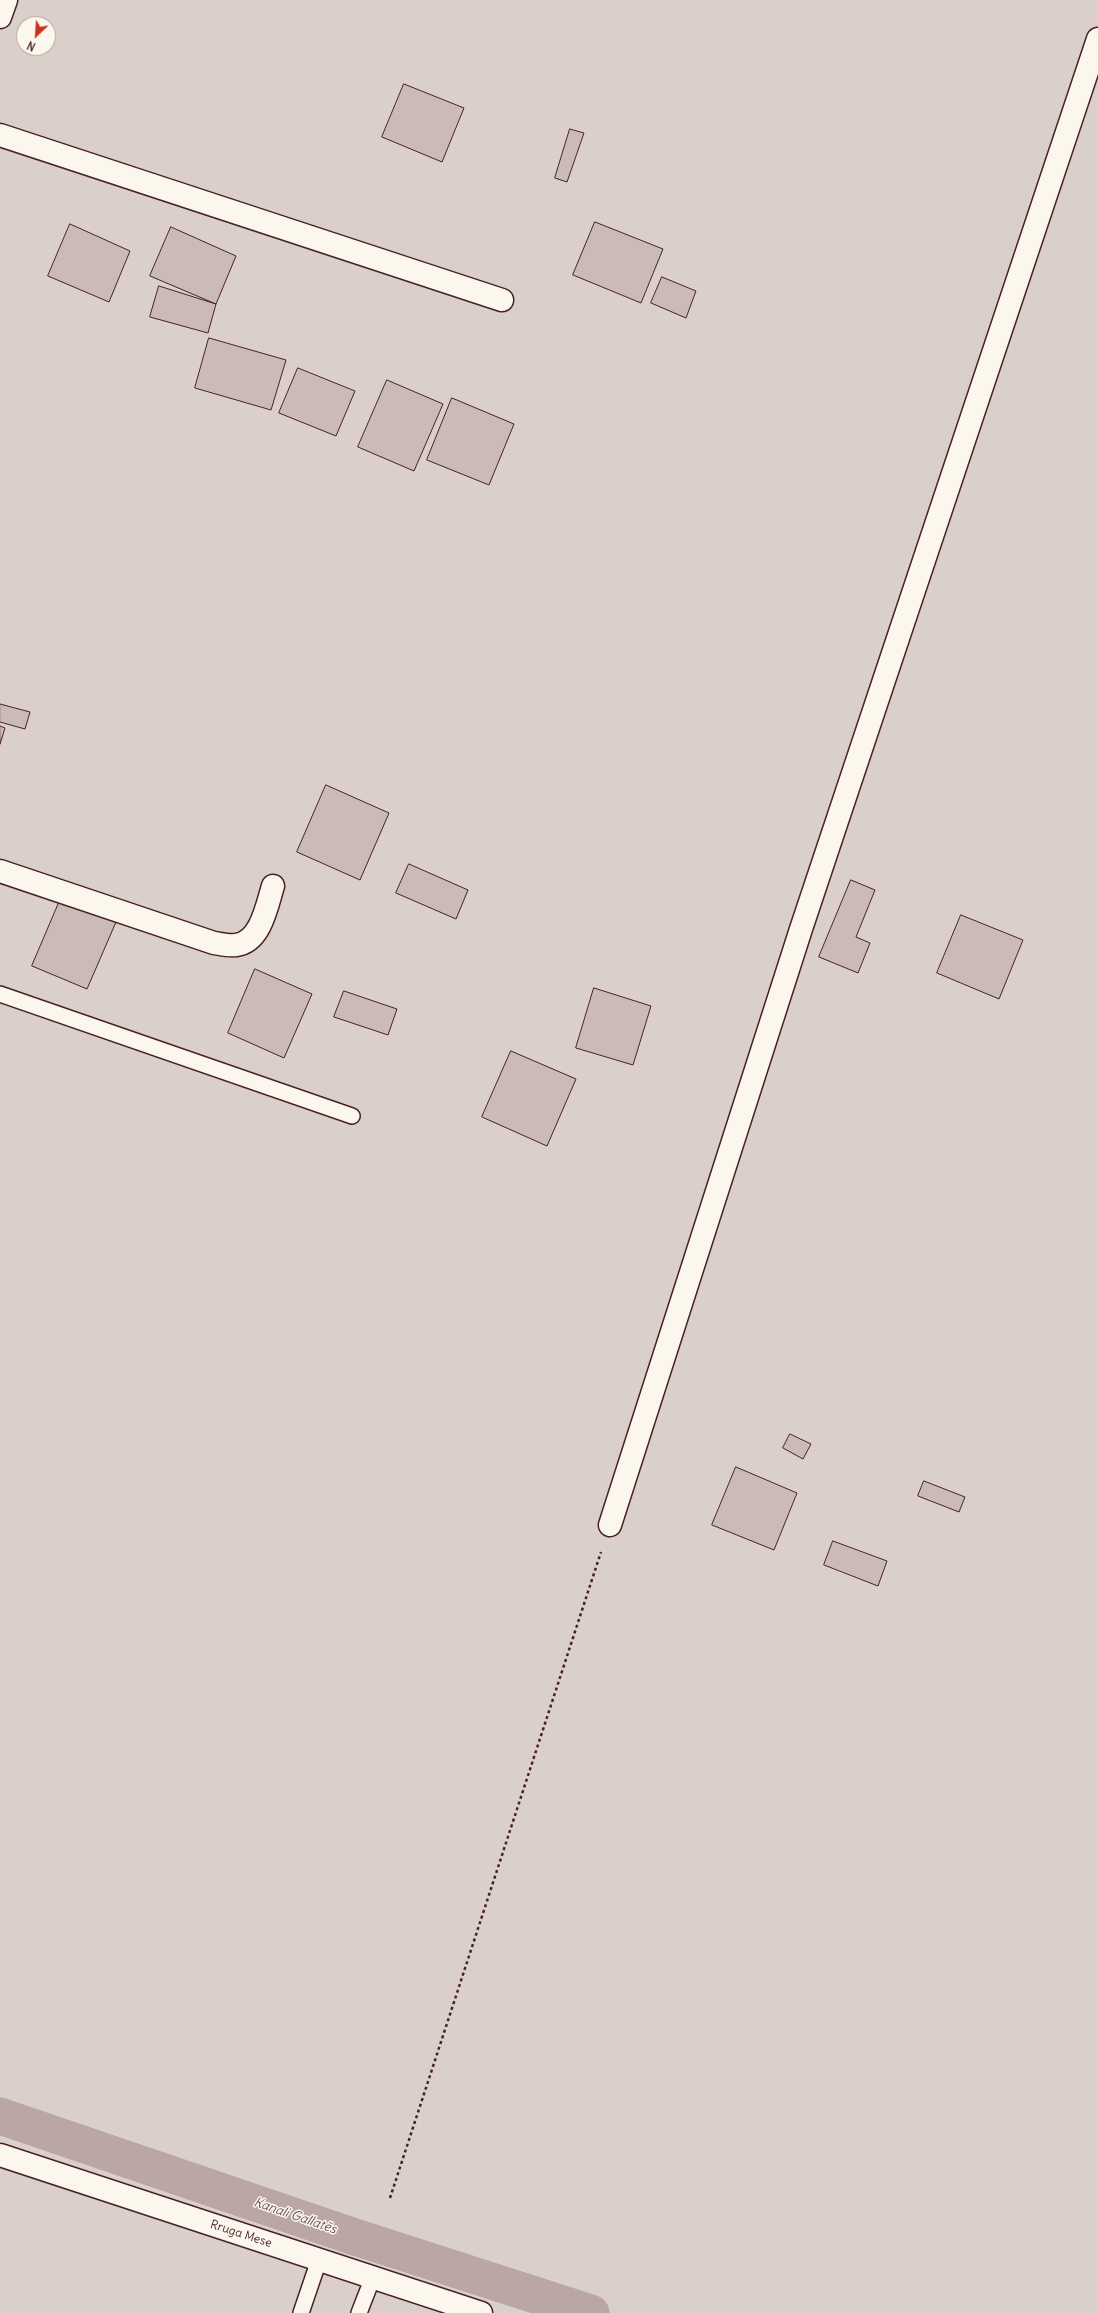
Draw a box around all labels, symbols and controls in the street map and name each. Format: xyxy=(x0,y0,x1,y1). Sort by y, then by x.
north arrow xyxy=(16,16,56,56)
text: N xyxy=(25,38,38,54)
water label: Kanali Gallatës xyxy=(252,2195,338,2237)
street label: Rruga Mese xyxy=(208,2217,274,2251)

